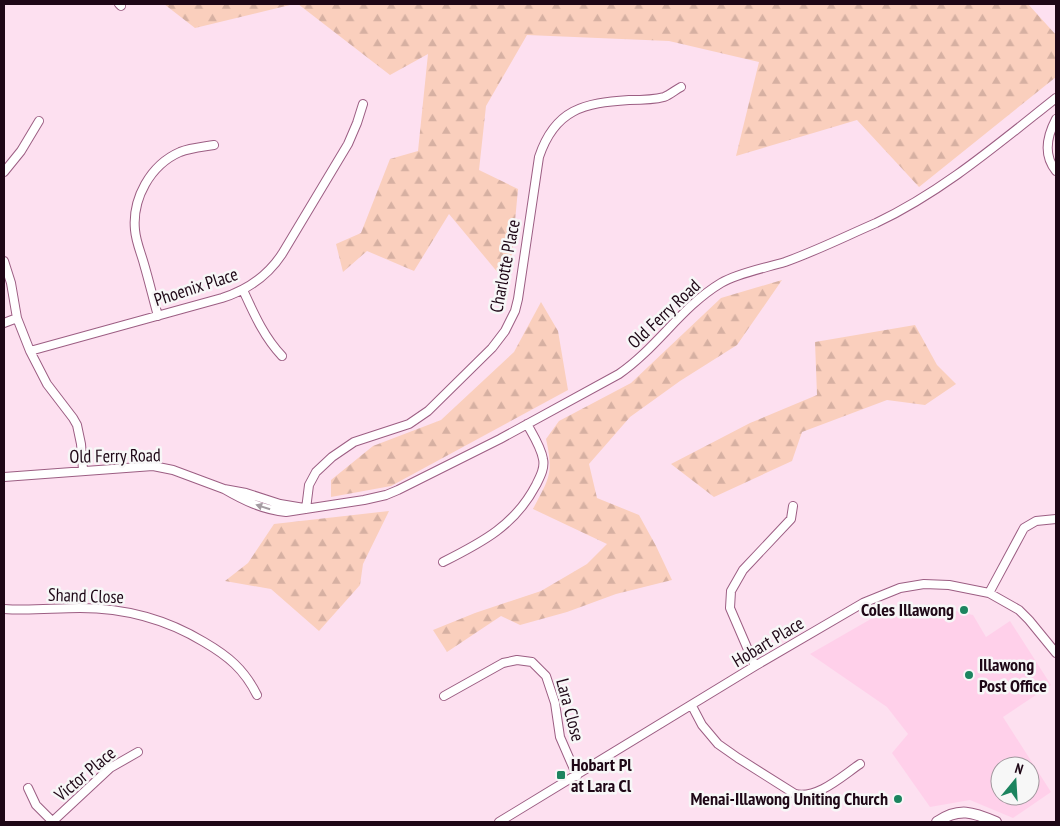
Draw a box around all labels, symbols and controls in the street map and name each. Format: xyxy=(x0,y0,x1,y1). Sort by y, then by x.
street label: Charlotte Place xyxy=(484,217,525,314)
street label: Phoenix Place xyxy=(151,262,241,311)
street label: Old Ferry Road xyxy=(622,274,705,353)
street label: Old Ferry Road xyxy=(69,443,161,468)
one-way arrow xyxy=(255,503,270,511)
street label: Shand Close xyxy=(48,583,124,608)
place label: Coles Illawong xyxy=(861,598,954,621)
marker: Coles Illawong xyxy=(958,604,970,616)
street label: Hobart Place xyxy=(728,611,808,672)
place label: Illawong Post Office xyxy=(979,653,1047,697)
marker: Illawong Post Office xyxy=(963,669,975,681)
street label: Lara Close xyxy=(551,676,590,744)
street label: Victor Place xyxy=(49,741,120,807)
place label: Hobart Pl at Lara Cl xyxy=(571,753,632,797)
north arrow xyxy=(990,756,1040,806)
text: N xyxy=(1013,759,1025,778)
marker: Hobart Pl at Lara Cl xyxy=(555,769,567,781)
place label: Menai-Illawong Uniting Church xyxy=(690,787,888,810)
marker: Menai-Illawong Uniting Church xyxy=(892,793,904,805)

